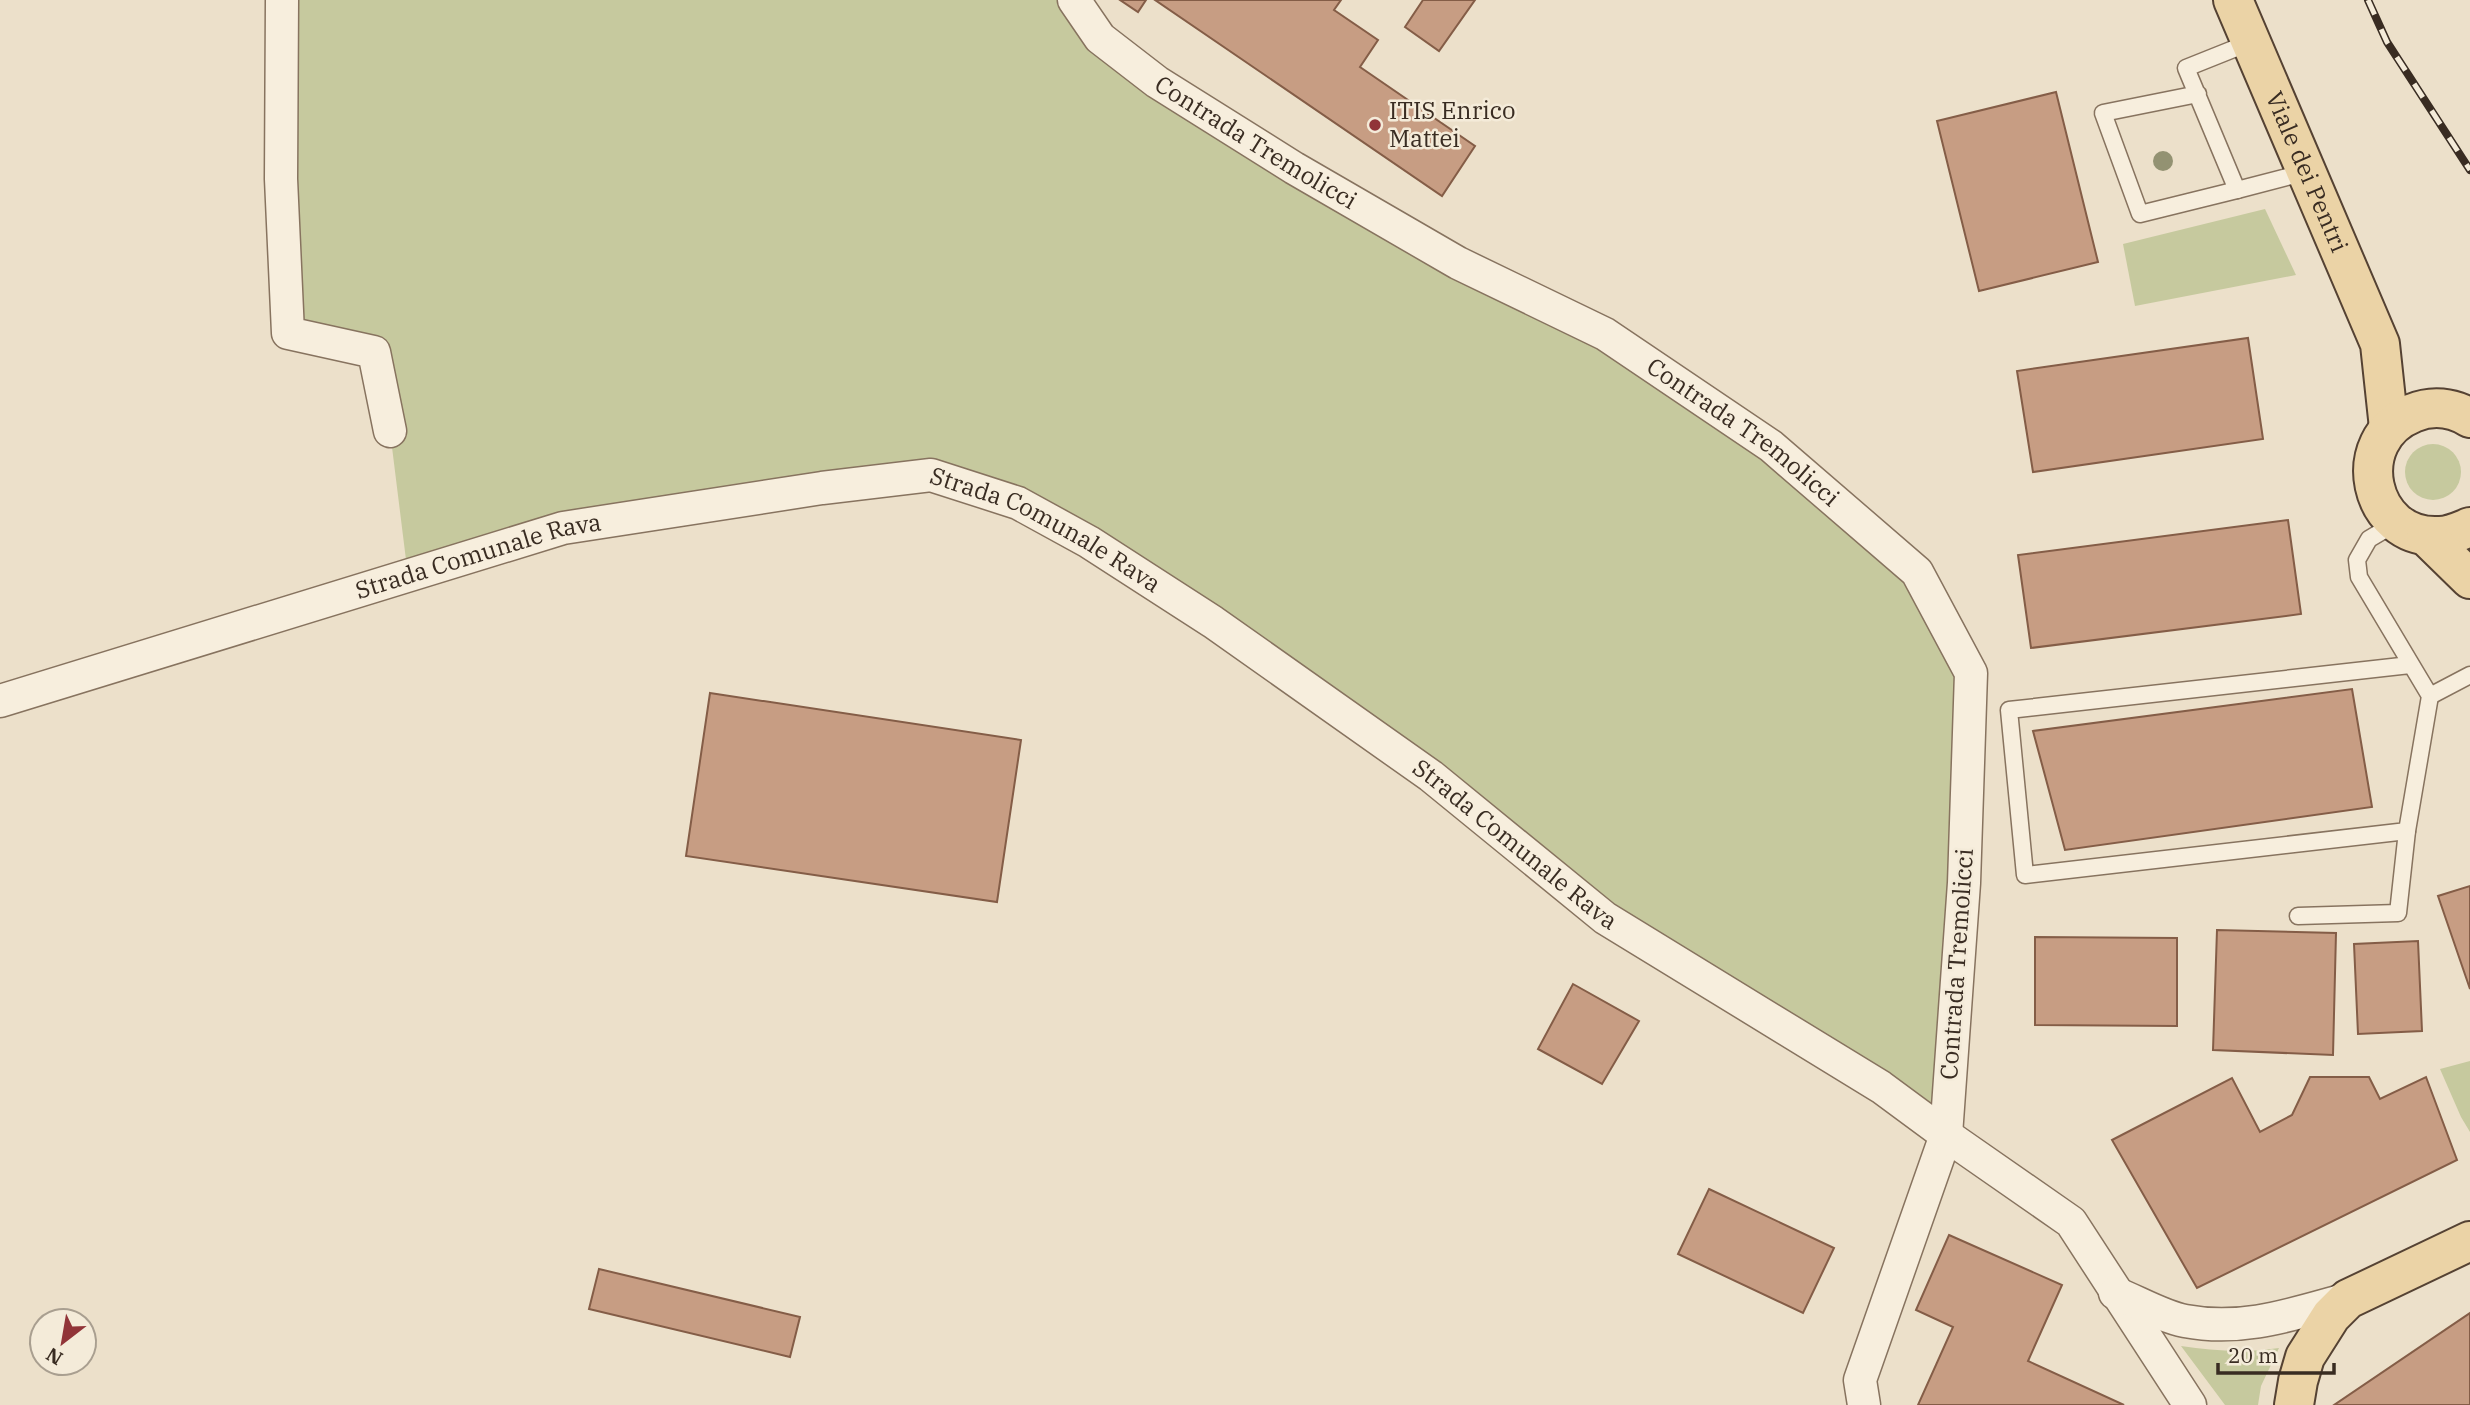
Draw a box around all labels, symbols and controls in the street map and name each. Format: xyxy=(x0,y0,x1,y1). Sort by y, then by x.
street label: Contrada Tremolicci xyxy=(1149,68,1363,216)
street label: Viale dei Pentri xyxy=(2259,86,2356,257)
place label: ITIS Enrico Mattei xyxy=(1389,94,1516,154)
marker: ITIS Enrico Mattei xyxy=(1367,117,1383,133)
street label: Contrada Tremolicci xyxy=(1641,350,1847,513)
street label: Strada Comunale Rava xyxy=(926,459,1167,599)
street label: Strada Comunale Rava xyxy=(351,505,603,606)
street label: Strada Comunale Rava xyxy=(1407,751,1623,937)
street label: Contrada Tremolicci xyxy=(1932,847,1980,1081)
north arrow xyxy=(28,1307,98,1377)
scale bar xyxy=(2218,1332,2334,1376)
text: 20 m xyxy=(2228,1341,2278,1369)
text: N xyxy=(42,1342,67,1371)

